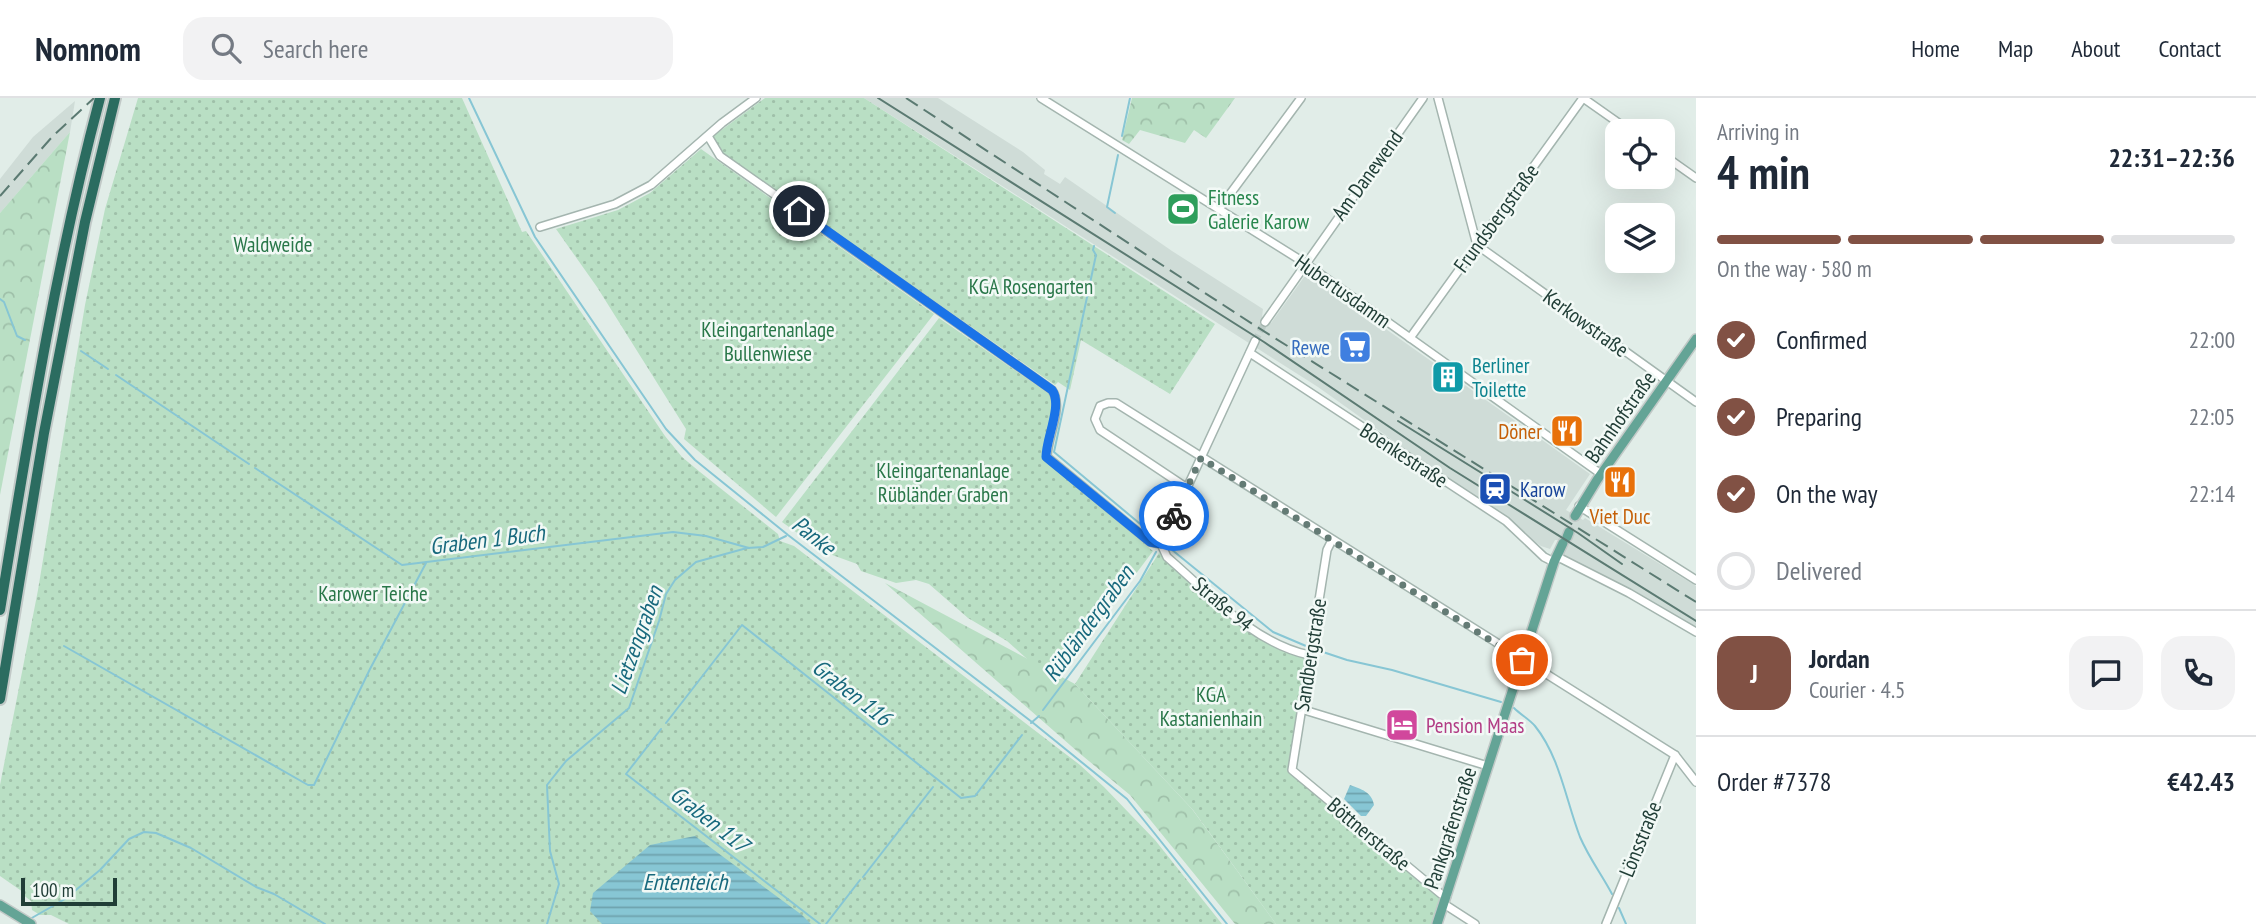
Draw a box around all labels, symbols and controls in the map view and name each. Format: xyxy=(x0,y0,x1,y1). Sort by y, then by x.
search box xyxy=(183,17,673,80)
text: Nomnom xyxy=(35,27,141,70)
icon: search xyxy=(207,29,245,67)
text: Search here xyxy=(263,32,368,65)
text: Home xyxy=(1911,33,1960,64)
text: Map xyxy=(1998,33,2033,64)
text: About xyxy=(2071,33,2120,64)
text: Contact xyxy=(2158,33,2221,64)
text: Arriving in xyxy=(1717,117,1799,146)
map controls xyxy=(1605,119,1675,273)
button: locate xyxy=(1605,119,1675,189)
street label: Am Danewend xyxy=(1325,125,1409,225)
text: 22:31–22:36 xyxy=(2108,141,2235,174)
text: 4 min xyxy=(1717,142,1810,202)
street label: Frundsbergstraße xyxy=(1448,158,1544,278)
pin xyxy=(769,181,829,241)
place label: Fitness Galerie Karow xyxy=(1208,184,1310,235)
sports icon: Fitness Galerie Karow xyxy=(1164,190,1202,228)
icon: home xyxy=(780,192,818,230)
button: layers xyxy=(1605,203,1675,273)
park label: Waldweide xyxy=(234,231,312,258)
street label: Hubertusdamm xyxy=(1290,248,1396,334)
text: On the way · 580 m xyxy=(1717,254,1872,283)
park label: KGA Rosengarten xyxy=(969,273,1093,300)
street label: Kerkowstraße xyxy=(1538,283,1634,363)
park label: Kleingartenanlage Bullenwiese xyxy=(701,316,835,367)
icon: check xyxy=(1717,321,1755,359)
text: Confirmed xyxy=(1776,323,1867,356)
text: 22:00 xyxy=(2189,325,2235,354)
supermarket icon: Rewe xyxy=(1336,328,1374,366)
place label: Rewe xyxy=(1291,334,1330,361)
place label: Berliner Toilette xyxy=(1472,352,1530,403)
building icon: Berliner Toilette xyxy=(1429,358,1467,396)
street label: Bahnhofstraße xyxy=(1578,366,1662,468)
icon: check xyxy=(1717,398,1755,436)
text: Preparing xyxy=(1776,400,1862,433)
text: 22:05 xyxy=(2189,402,2235,431)
restaurant icon: Döner xyxy=(1548,412,1586,450)
street label: Boenkestraße xyxy=(1355,417,1453,493)
place label: Döner xyxy=(1498,418,1542,445)
park label: Kleingartenanlage Rübländer Graben xyxy=(876,457,1010,508)
restaurant icon: Viet Duc xyxy=(1601,463,1639,501)
station icon: Karow xyxy=(1476,470,1514,508)
icon: check xyxy=(1717,475,1755,513)
place label: Karow xyxy=(1520,476,1566,503)
text: On the way xyxy=(1776,477,1878,510)
text: 22:14 xyxy=(2189,479,2235,508)
courier xyxy=(1139,481,1209,551)
icon: bike xyxy=(1155,497,1193,535)
place label: Viet Duc xyxy=(1589,503,1651,530)
water label: Panke xyxy=(786,509,843,562)
water label: Graben 1 Buch xyxy=(428,517,548,560)
text: Delivered xyxy=(1776,554,1862,587)
water label: Rübländergraben xyxy=(1036,558,1141,687)
street label: Straße 94 xyxy=(1187,571,1259,638)
park label: Karower Teiche xyxy=(318,580,428,607)
water label: Lietzengraben xyxy=(603,580,670,698)
street label: Sandbergstraße xyxy=(1288,596,1332,714)
pin xyxy=(1492,630,1552,690)
button: chat xyxy=(2069,636,2143,710)
button: phone xyxy=(2161,636,2235,710)
icon: bag xyxy=(1503,641,1541,679)
text: Jordan xyxy=(1809,642,1870,675)
water label: Graben 116 xyxy=(807,652,899,733)
text: J xyxy=(1750,657,1758,690)
text: Courier · 4.5 xyxy=(1809,675,1905,704)
park label: KGA Kastanienhain xyxy=(1160,681,1262,732)
hotel icon: Pension Maas xyxy=(1383,706,1421,744)
place label: Pension Maas xyxy=(1426,712,1524,739)
street label: Pankgrafenstraße xyxy=(1418,764,1482,892)
text: Order #7378 xyxy=(1717,765,1832,798)
text: €42.43 xyxy=(2167,765,2235,798)
water label: Graben 117 xyxy=(665,779,758,861)
street label: Böttnerstraße xyxy=(1322,791,1416,877)
street label: Lönsstraße xyxy=(1613,797,1667,881)
water label: Ententeich xyxy=(643,867,729,896)
scale bar xyxy=(21,875,117,907)
text: 100 m xyxy=(32,878,74,902)

